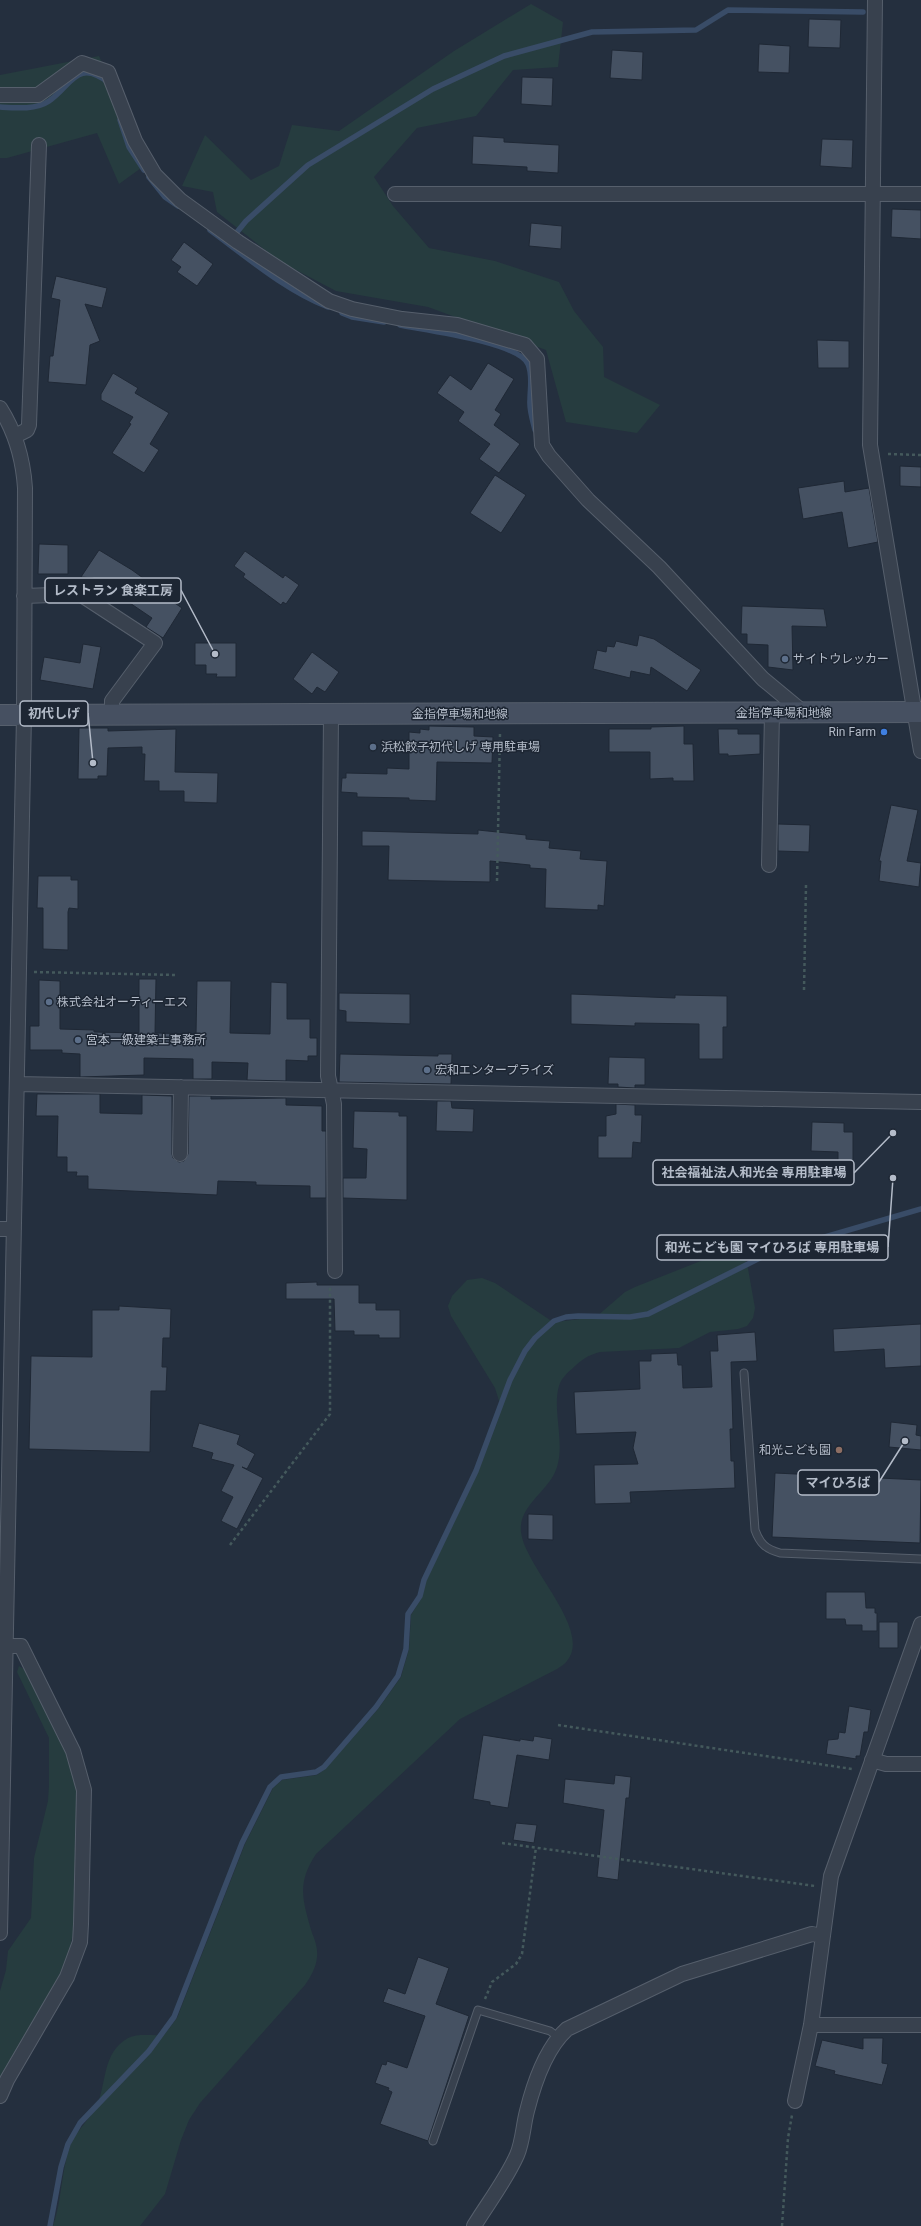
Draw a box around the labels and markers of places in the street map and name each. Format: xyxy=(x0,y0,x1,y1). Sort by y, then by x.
callout: レストラン 食楽工房 xyxy=(45,578,181,603)
place label: サイトウレッカー xyxy=(793,652,889,666)
marker: サイトウレッカー xyxy=(780,654,790,664)
callout: 初代しげ xyxy=(20,701,88,726)
place label: Rin Farm xyxy=(829,725,876,739)
marker: Rin Farm xyxy=(879,727,889,737)
place label: 浜松餃子初代しげ 専用駐車場 xyxy=(381,740,540,754)
marker: 浜松餃子初代しげ 専用駐車場 xyxy=(368,742,378,752)
place label: 株式会社オーティーエス xyxy=(57,995,188,1009)
marker: 株式会社オーティーエス xyxy=(44,997,54,1007)
place label: 宮本一級建築士事務所 xyxy=(86,1033,206,1047)
marker: 宮本一級建築士事務所 xyxy=(73,1035,83,1045)
place label: 宏和エンタープライズ xyxy=(435,1063,554,1077)
marker: 宏和エンタープライズ xyxy=(422,1065,432,1075)
callout: 社会福祉法人和光会 専用駐車場 xyxy=(653,1160,854,1185)
callout: 和光こども園 マイひろば 専用駐車場 xyxy=(657,1235,888,1260)
place label: 和光こども園 xyxy=(759,1443,831,1457)
marker: 和光こども園 xyxy=(834,1445,844,1455)
callout: マイひろば xyxy=(798,1470,879,1495)

